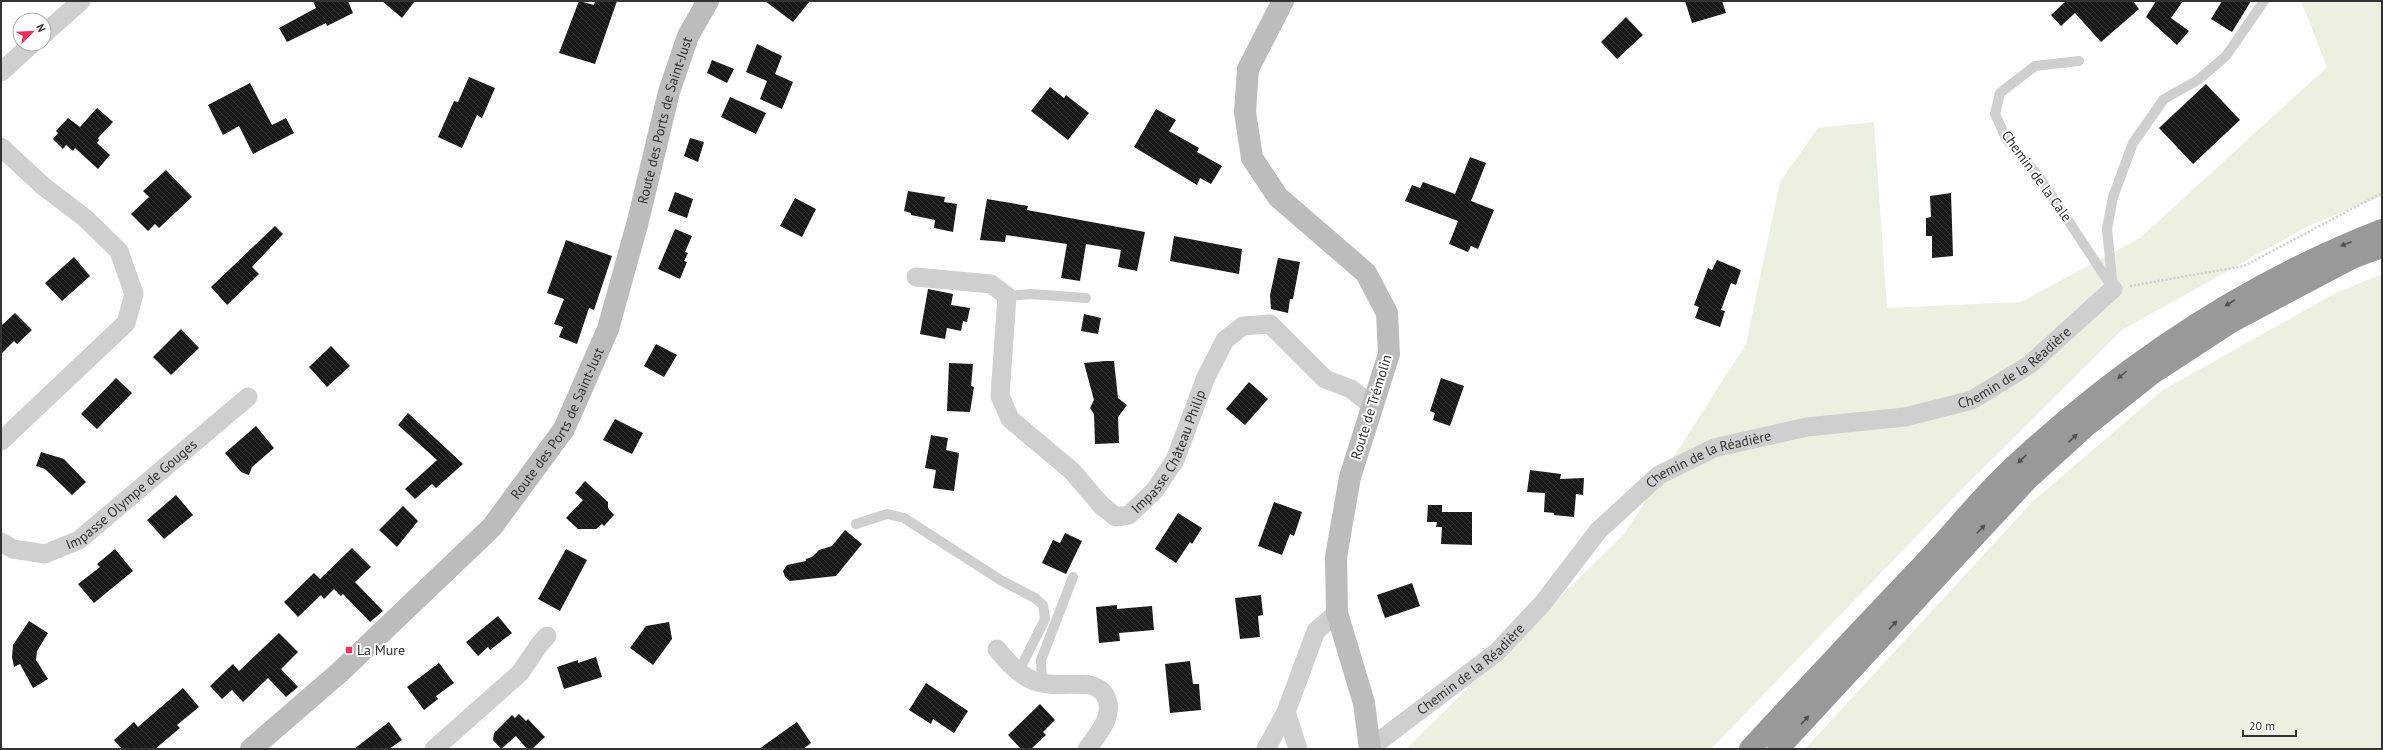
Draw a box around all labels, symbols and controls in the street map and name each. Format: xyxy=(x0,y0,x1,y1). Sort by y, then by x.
north arrow xyxy=(12,12,52,52)
text: N xyxy=(33,22,49,34)
street label: Route des Ports de Saint-Just xyxy=(633,34,696,206)
street label: Chemin de la Cale xyxy=(1998,127,2076,225)
one-way arrow xyxy=(2339,242,2351,248)
one-way arrow xyxy=(2225,299,2235,307)
street label: Chemin de la Réadière xyxy=(1956,323,2075,412)
street label: Route des Ports de Saint-Just xyxy=(507,345,608,503)
street label: Route de Trémolin xyxy=(1347,352,1395,462)
one-way arrow xyxy=(2116,370,2127,379)
street label: Impasse Château Philip xyxy=(1127,387,1209,517)
street label: Chemin de la Réadière xyxy=(1642,426,1773,492)
one-way arrow xyxy=(2068,433,2078,443)
street label: Impasse Olympe de Gouges xyxy=(63,435,201,554)
one-way arrow xyxy=(2017,454,2027,463)
one-way arrow xyxy=(1976,524,1986,534)
one-way arrow xyxy=(1888,619,1897,630)
street label: Chemin de la Réadière xyxy=(1413,620,1528,719)
place label: La Mure xyxy=(357,641,405,659)
marker: La Mure xyxy=(344,645,354,655)
scale bar xyxy=(2243,712,2296,738)
one-way arrow xyxy=(1800,715,1809,725)
text: 20 m xyxy=(2249,718,2275,733)

